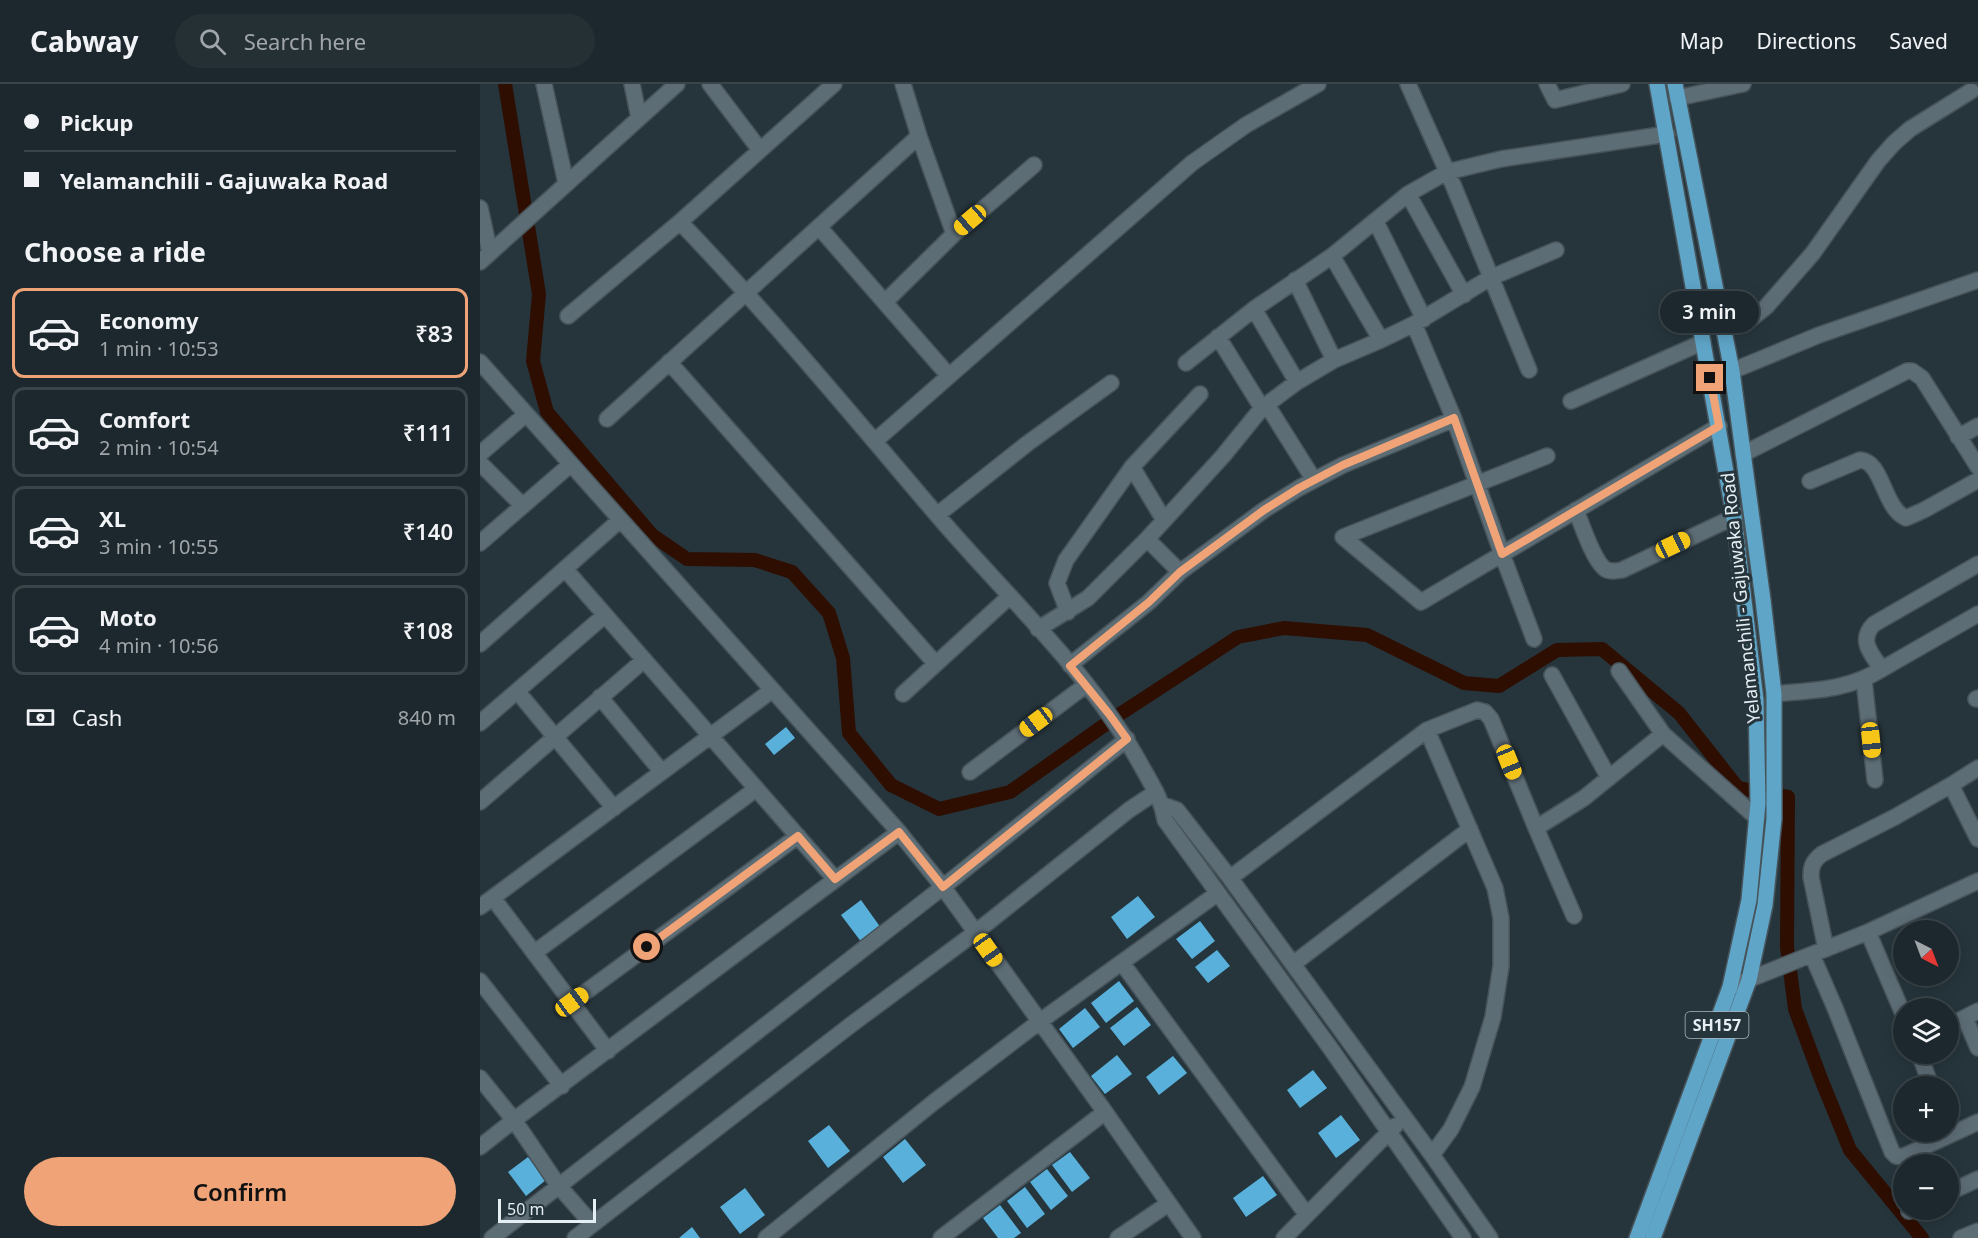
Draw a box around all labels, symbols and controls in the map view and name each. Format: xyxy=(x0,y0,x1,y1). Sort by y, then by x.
search box xyxy=(175,14,595,68)
text: Cabway xyxy=(30,22,139,60)
icon: search xyxy=(196,25,229,58)
text: Search here xyxy=(244,26,366,56)
text: Map xyxy=(1680,27,1724,55)
text: Directions xyxy=(1757,27,1856,55)
text: Saved xyxy=(1889,27,1948,55)
text: Pickup xyxy=(60,107,133,137)
text: Yelamanchili - Gajuwaka Road xyxy=(60,165,388,195)
car xyxy=(951,201,989,239)
text: Choose a ride xyxy=(24,233,206,270)
callout: 3 min xyxy=(1660,291,1760,333)
text: 3 min xyxy=(1682,298,1737,325)
text: Economy xyxy=(99,305,198,335)
icon: car xyxy=(27,306,81,360)
text: ₹83 xyxy=(415,318,453,348)
text: 1 min · 10:53 xyxy=(99,335,219,362)
route end xyxy=(1696,364,1723,391)
text: Comfort xyxy=(99,404,190,434)
icon: car xyxy=(27,405,81,459)
text: ₹111 xyxy=(403,417,453,447)
text: 2 min · 10:54 xyxy=(99,434,219,461)
street label: Yelamanchili - Gajuwaka Road xyxy=(1715,471,1765,725)
text: XL xyxy=(99,503,126,533)
icon: car xyxy=(27,504,81,558)
text: ₹140 xyxy=(403,516,453,546)
car xyxy=(1653,529,1693,561)
text: 3 min · 10:55 xyxy=(99,533,219,560)
text: Moto xyxy=(99,602,157,632)
icon: car xyxy=(27,603,81,657)
text: ₹108 xyxy=(403,615,453,645)
text: 4 min · 10:56 xyxy=(99,632,219,659)
icon: cash xyxy=(24,701,57,734)
text: Cash xyxy=(72,702,122,732)
text: 840 m xyxy=(398,704,456,731)
car xyxy=(1016,704,1056,740)
car xyxy=(1860,721,1882,759)
car xyxy=(1494,742,1524,782)
north arrow xyxy=(1893,920,1959,986)
map controls xyxy=(1893,920,1959,1220)
car xyxy=(970,930,1006,970)
route start xyxy=(633,933,660,960)
car xyxy=(552,984,592,1020)
button: layers xyxy=(1893,998,1959,1064)
road number: SH157 xyxy=(1686,1012,1748,1038)
button: + xyxy=(1893,1076,1959,1142)
button: − xyxy=(1893,1154,1959,1220)
button: Confirm xyxy=(24,1157,456,1226)
scale bar xyxy=(498,1196,596,1224)
text: 50 m xyxy=(507,1198,544,1220)

